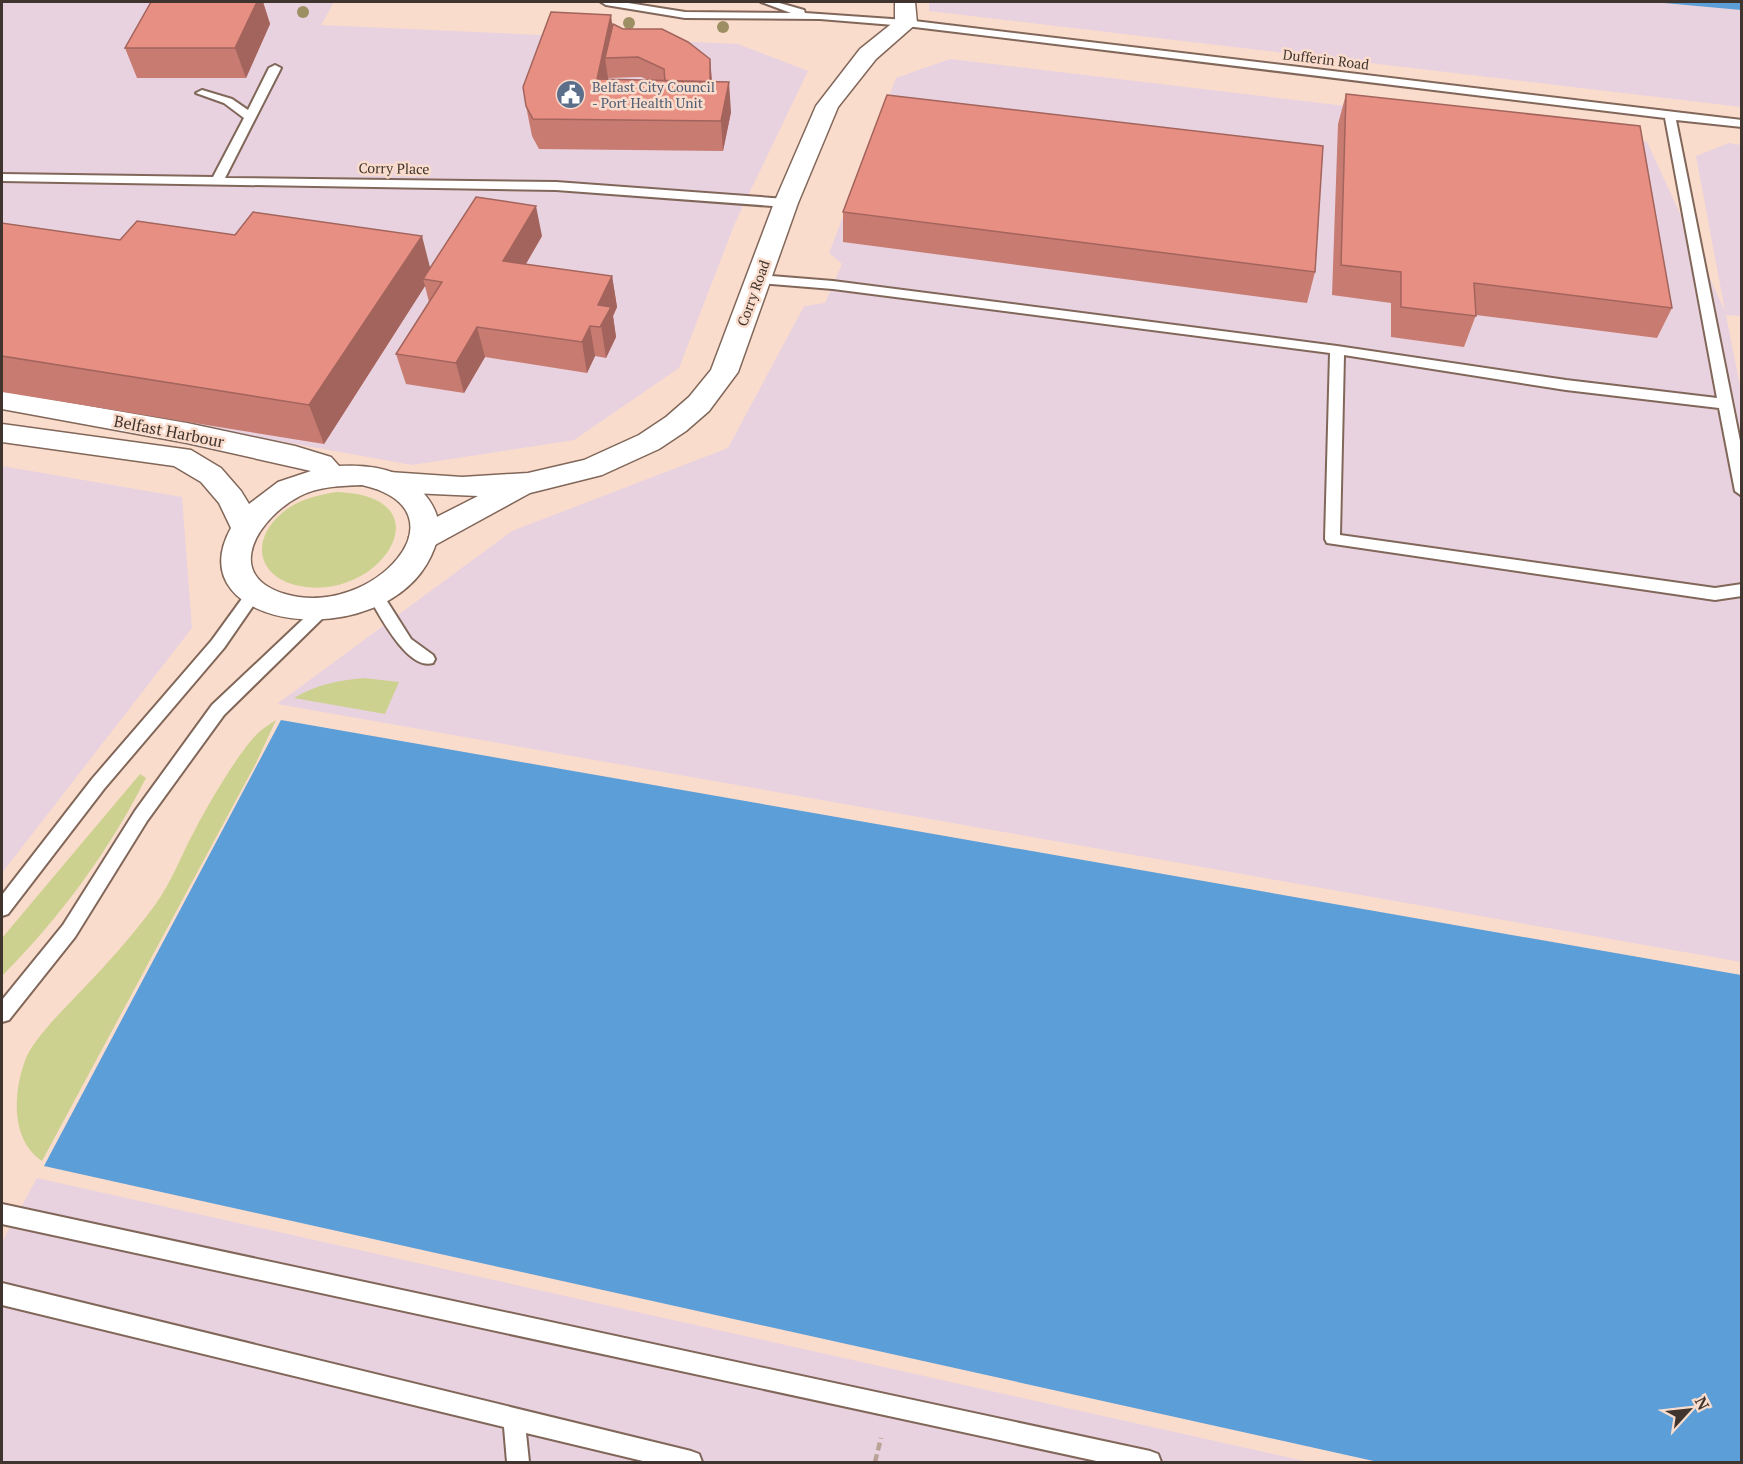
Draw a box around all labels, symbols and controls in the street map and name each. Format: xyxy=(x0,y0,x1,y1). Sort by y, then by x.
street label: Dufferin Road xyxy=(1282,44,1370,74)
place label: Belfast City Council - Port Health Unit xyxy=(592,77,715,112)
public building icon: Belfast City Council - Port Health Unit xyxy=(555,78,587,110)
street label: Corry Place xyxy=(358,158,430,178)
street label: Corry Road xyxy=(732,257,774,329)
street label: Belfast Harbour xyxy=(112,410,227,453)
north arrow xyxy=(1659,1380,1719,1440)
text: N xyxy=(1690,1393,1715,1414)

